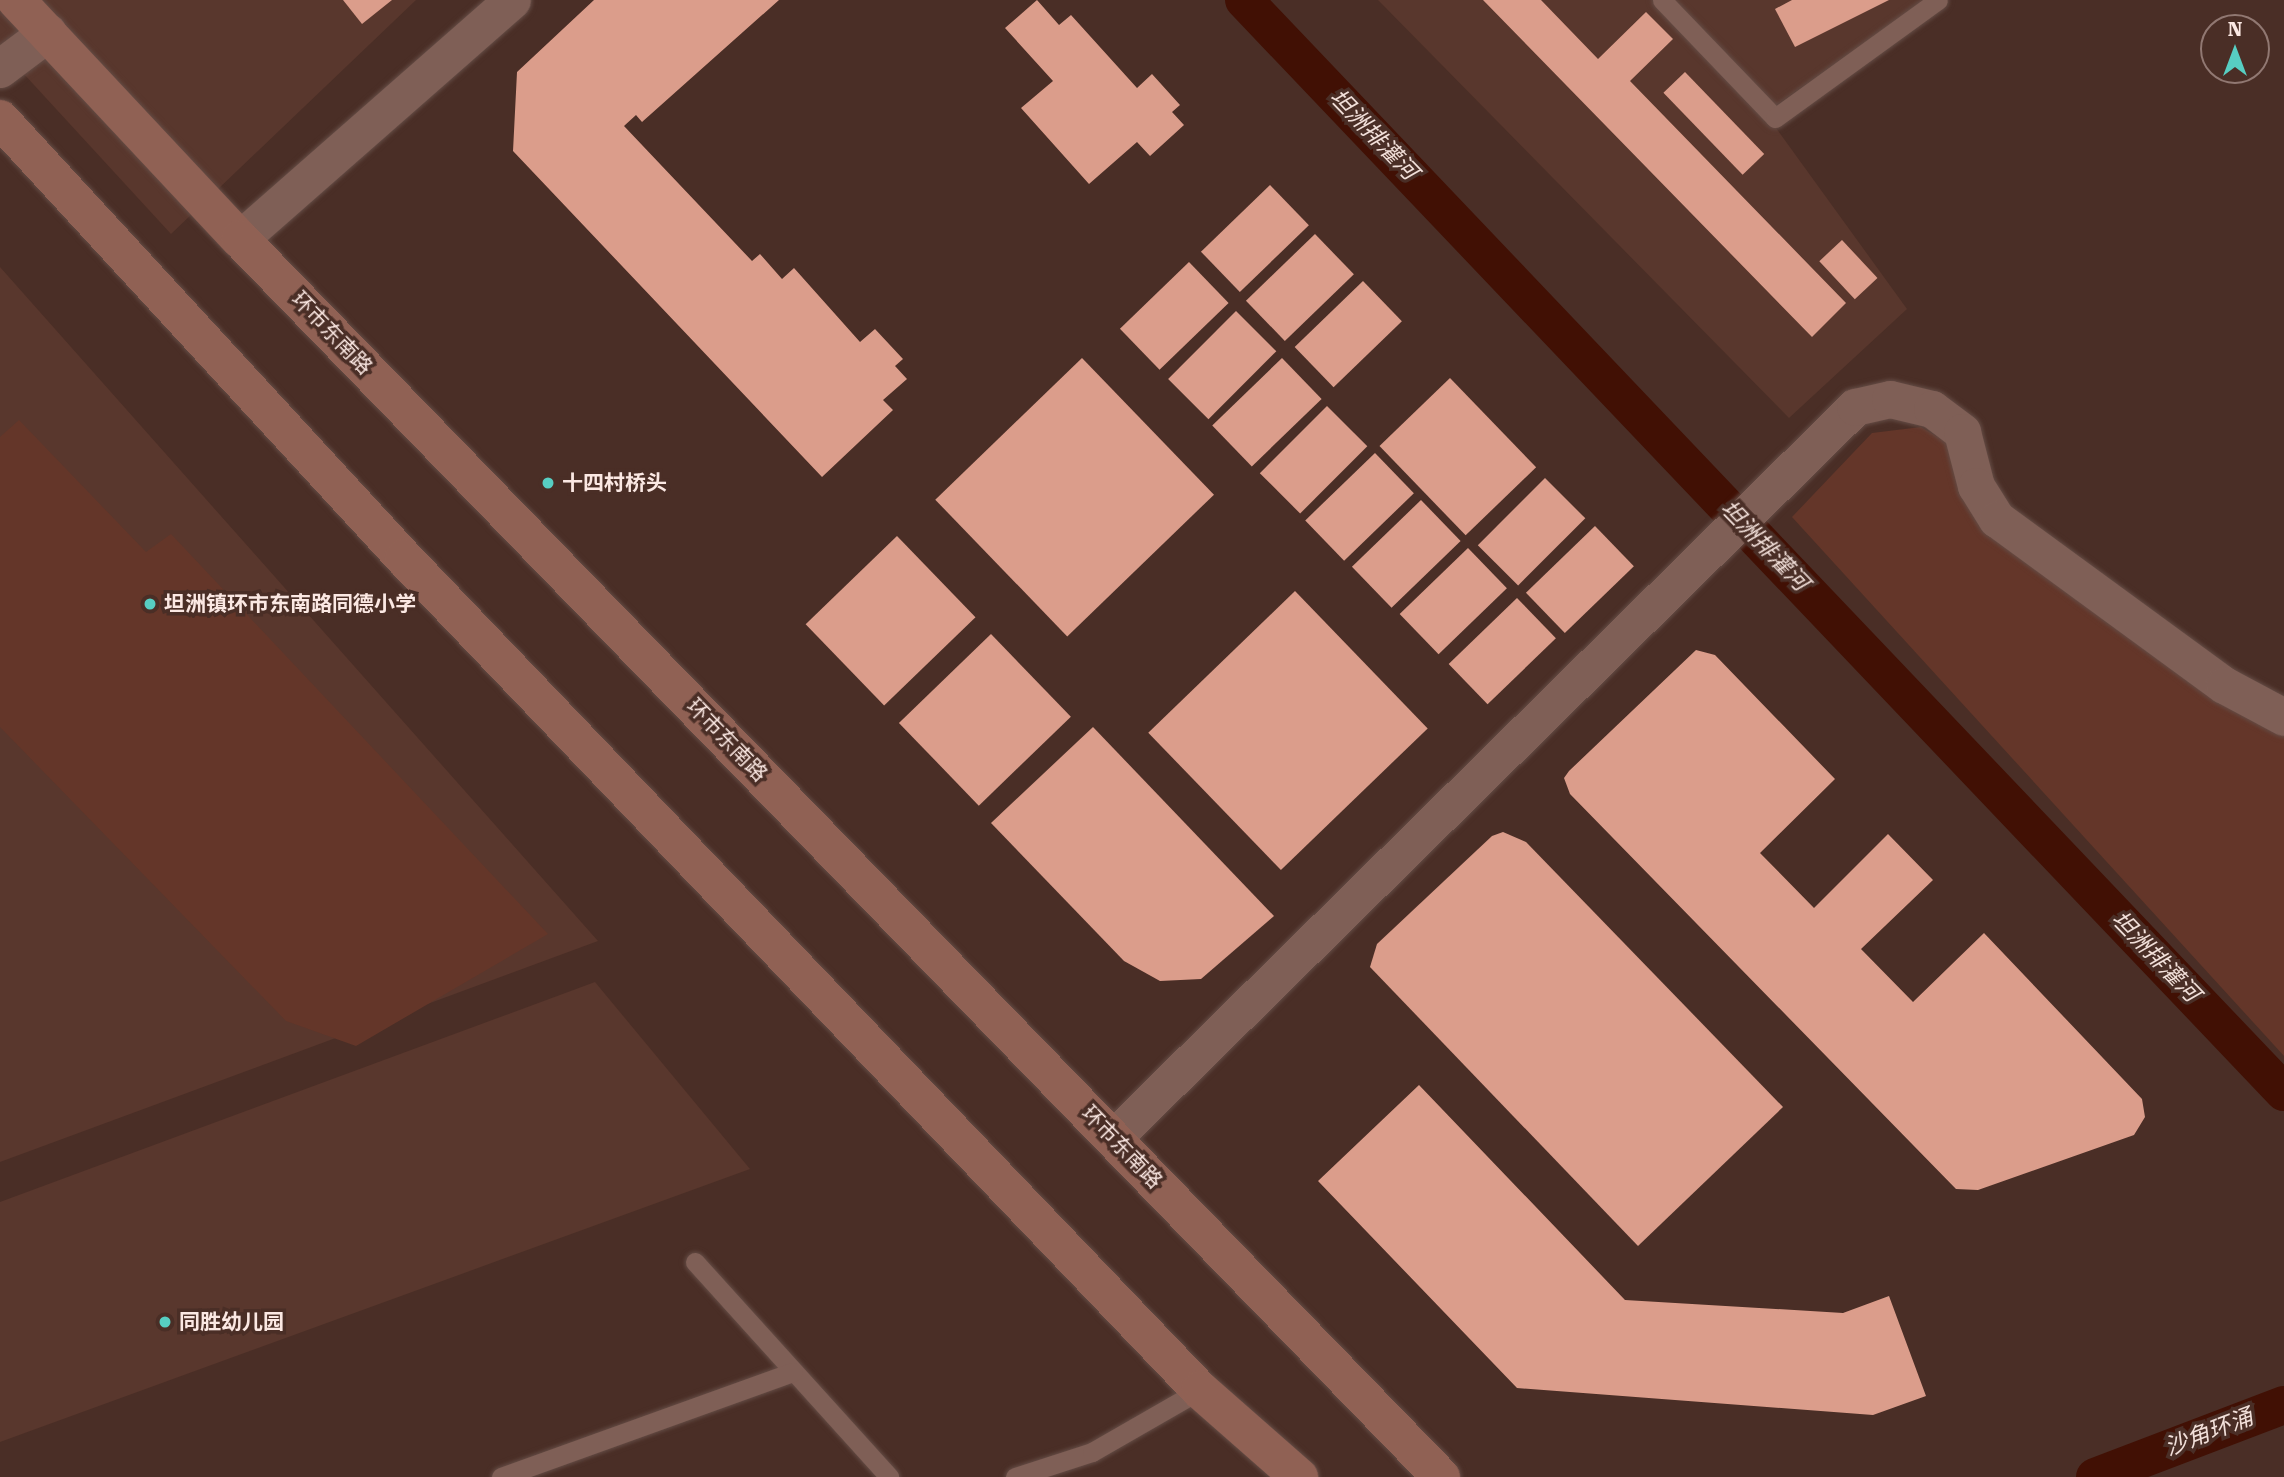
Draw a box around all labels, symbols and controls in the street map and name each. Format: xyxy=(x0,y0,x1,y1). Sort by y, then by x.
north arrow xyxy=(2200,14,2270,84)
text: N xyxy=(2228,18,2242,41)
water label: 坦洲排灌河 xyxy=(1323,84,1423,186)
street label: 环市东南路 xyxy=(286,286,378,380)
place label: 十四村桥头 xyxy=(562,470,667,496)
marker: 十四村桥头 xyxy=(540,475,556,491)
water label: 坦洲排灌河 xyxy=(1714,495,1814,597)
place label: 坦洲镇环市东南路同德小学 xyxy=(164,591,416,617)
marker: 坦洲镇环市东南路同德小学 xyxy=(142,596,158,612)
street label: 环市东南路 xyxy=(681,693,773,787)
water label: 坦洲排灌河 xyxy=(2105,906,2205,1008)
street label: 环市东南路 xyxy=(1076,1100,1168,1194)
place label: 同胜幼儿园 xyxy=(179,1309,284,1335)
marker: 同胜幼儿园 xyxy=(157,1314,173,1330)
water label: 沙角环涌 xyxy=(2161,1404,2257,1462)

